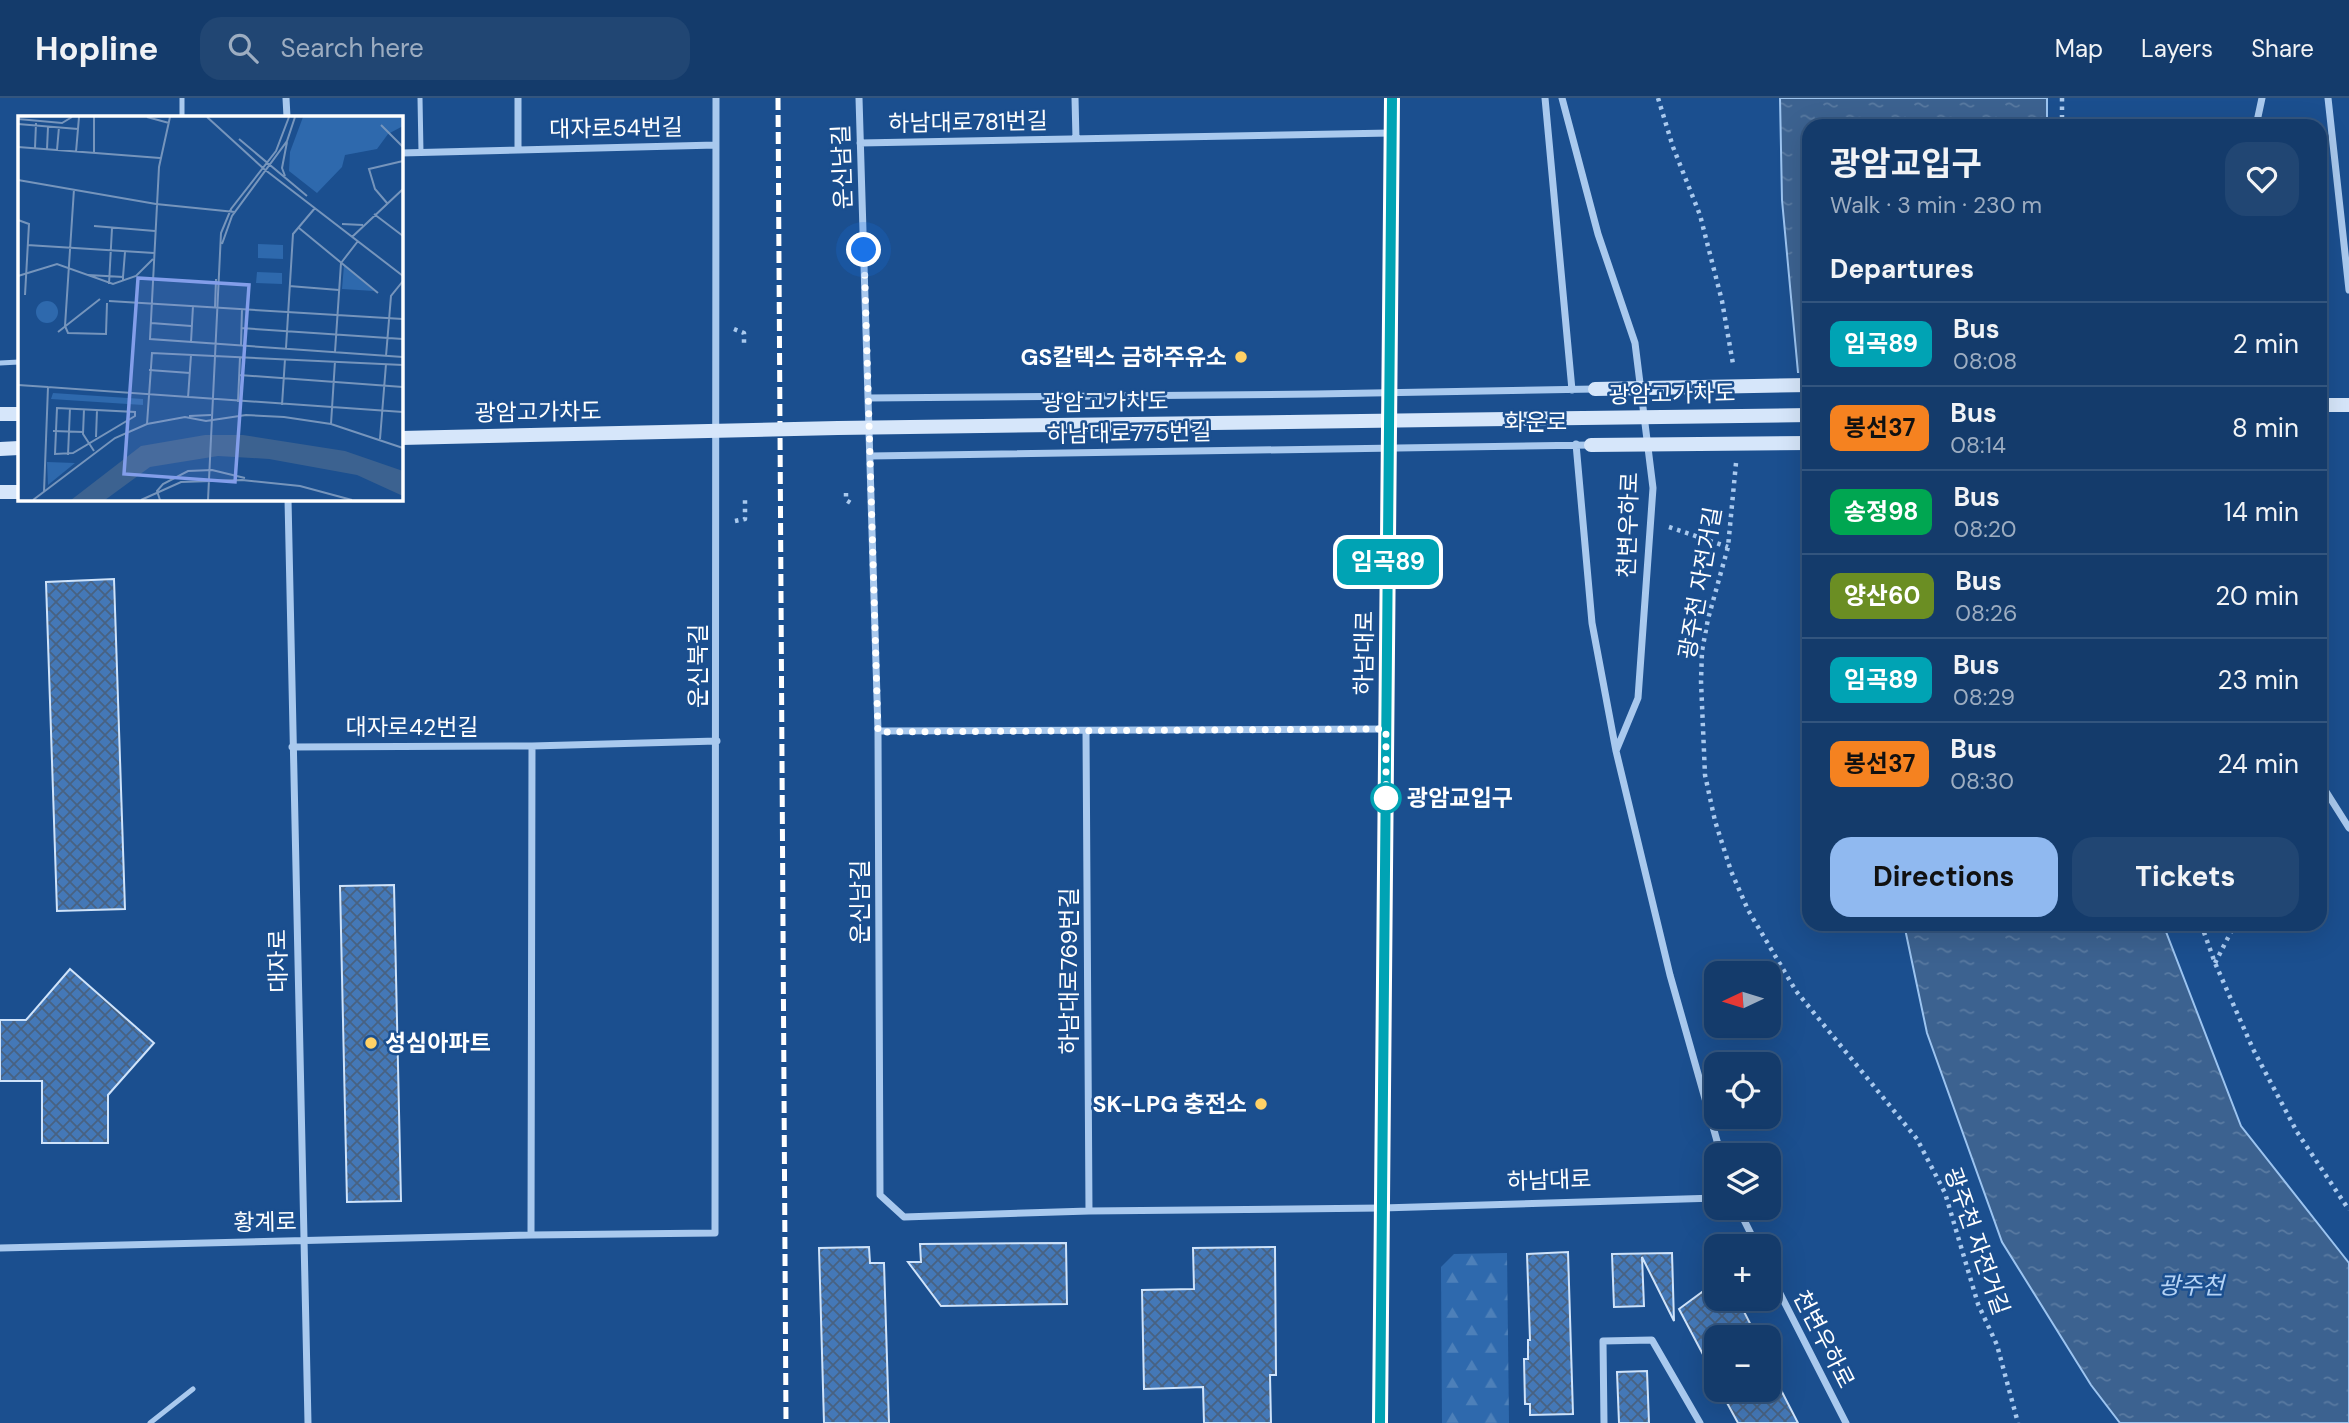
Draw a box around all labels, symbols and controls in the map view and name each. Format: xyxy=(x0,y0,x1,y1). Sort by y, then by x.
search box xyxy=(200,17,690,80)
text: Hopline xyxy=(35,27,158,70)
icon: search xyxy=(224,29,262,67)
text: Search here xyxy=(280,31,424,65)
text: Map xyxy=(2055,33,2103,64)
text: Layers xyxy=(2141,33,2213,64)
text: Share xyxy=(2251,33,2314,64)
street label: 하남대로781번길 xyxy=(888,106,1048,138)
street label: 대자로54번길 xyxy=(549,112,683,144)
inset map xyxy=(18,116,402,500)
street label: 운신남길 xyxy=(826,124,858,210)
text: 광암교입구 xyxy=(1830,142,1982,185)
button: heart xyxy=(2225,142,2299,216)
text: Walk · 3 min · 230 m xyxy=(1830,190,2042,220)
your location xyxy=(846,232,881,267)
text: Departures xyxy=(1830,252,1974,286)
text: Bus xyxy=(1953,312,1999,346)
text: 2 min xyxy=(2233,327,2299,361)
text: 임곡89 xyxy=(1844,328,1918,359)
place label: GS칼텍스 금하주유소 xyxy=(1021,342,1227,372)
text: 08:08 xyxy=(1953,346,2017,376)
marker: GS칼텍스 금하주유소 xyxy=(1233,349,1249,365)
street label: 광암고가차도 xyxy=(1608,378,1736,410)
street label: 광암고가차도 xyxy=(1041,386,1169,418)
street label: 광암고가차도 xyxy=(474,396,602,428)
text: Bus xyxy=(1950,396,1997,430)
street label: 화운로 xyxy=(1504,407,1568,437)
text: 8 min xyxy=(2232,411,2299,445)
text: 봉선37 xyxy=(1844,412,1915,443)
street label: 하남대로775번길 xyxy=(1046,417,1212,449)
text: 08:14 xyxy=(1950,430,2006,460)
street label: 천변우하로 xyxy=(1611,472,1645,578)
text: Bus xyxy=(1953,480,2000,514)
text: 14 min xyxy=(2224,495,2299,529)
text: 송정98 xyxy=(1844,496,1918,527)
street label: 광주천 자전거길 xyxy=(1672,504,1728,662)
text: 08:20 xyxy=(1953,514,2017,544)
line badge: 임곡89 xyxy=(1339,539,1437,585)
text: 임곡89 xyxy=(1351,546,1425,577)
text: Bus xyxy=(1955,564,2002,598)
text: 20 min xyxy=(2215,579,2299,613)
text: 양산60 xyxy=(1844,580,1920,611)
text: 08:26 xyxy=(1955,598,2017,628)
street label: 하남대로 xyxy=(1348,610,1380,696)
street label: 운신북길 xyxy=(683,624,713,708)
text: Bus xyxy=(1953,648,1999,682)
text: 23 min xyxy=(2217,663,2299,697)
text: 임곡89 xyxy=(1844,664,1918,695)
text: 08:29 xyxy=(1953,682,2015,712)
street label: 대자로42번길 xyxy=(345,712,479,742)
text: Bus xyxy=(1950,732,1997,766)
text: 24 min xyxy=(2217,747,2299,781)
text: 봉선37 xyxy=(1844,748,1915,779)
text: 08:30 xyxy=(1950,766,2014,796)
marker: 광암교입구 xyxy=(1371,783,1401,813)
place label: 광암교입구 xyxy=(1407,783,1513,813)
button: Directions xyxy=(1830,837,2058,917)
button: Tickets xyxy=(2072,837,2299,917)
street label: 운신남길 xyxy=(845,860,875,944)
street label: 하남대로769번길 xyxy=(1054,887,1084,1055)
street label: 대자로 xyxy=(262,929,294,993)
north arrow xyxy=(1704,961,1782,1038)
map controls xyxy=(1704,961,1781,1402)
place label: 성심아파트 xyxy=(385,1028,491,1058)
marker: 성심아파트 xyxy=(363,1035,379,1051)
button: locate xyxy=(1704,1052,1781,1129)
place label: SK-LPG 충전소 xyxy=(1092,1089,1247,1119)
marker: SK-LPG 충전소 xyxy=(1253,1096,1269,1112)
button: layers xyxy=(1704,1143,1781,1220)
street label: 광주천 자전거길 xyxy=(1938,1163,2016,1319)
street label: 하남대로 xyxy=(1506,1164,1592,1196)
street label: 황계로 xyxy=(233,1206,297,1238)
button: + xyxy=(1704,1234,1781,1311)
water label: 광주천 xyxy=(2158,1270,2227,1301)
street label: 천변우하로 xyxy=(1787,1285,1861,1393)
button: − xyxy=(1704,1325,1781,1402)

